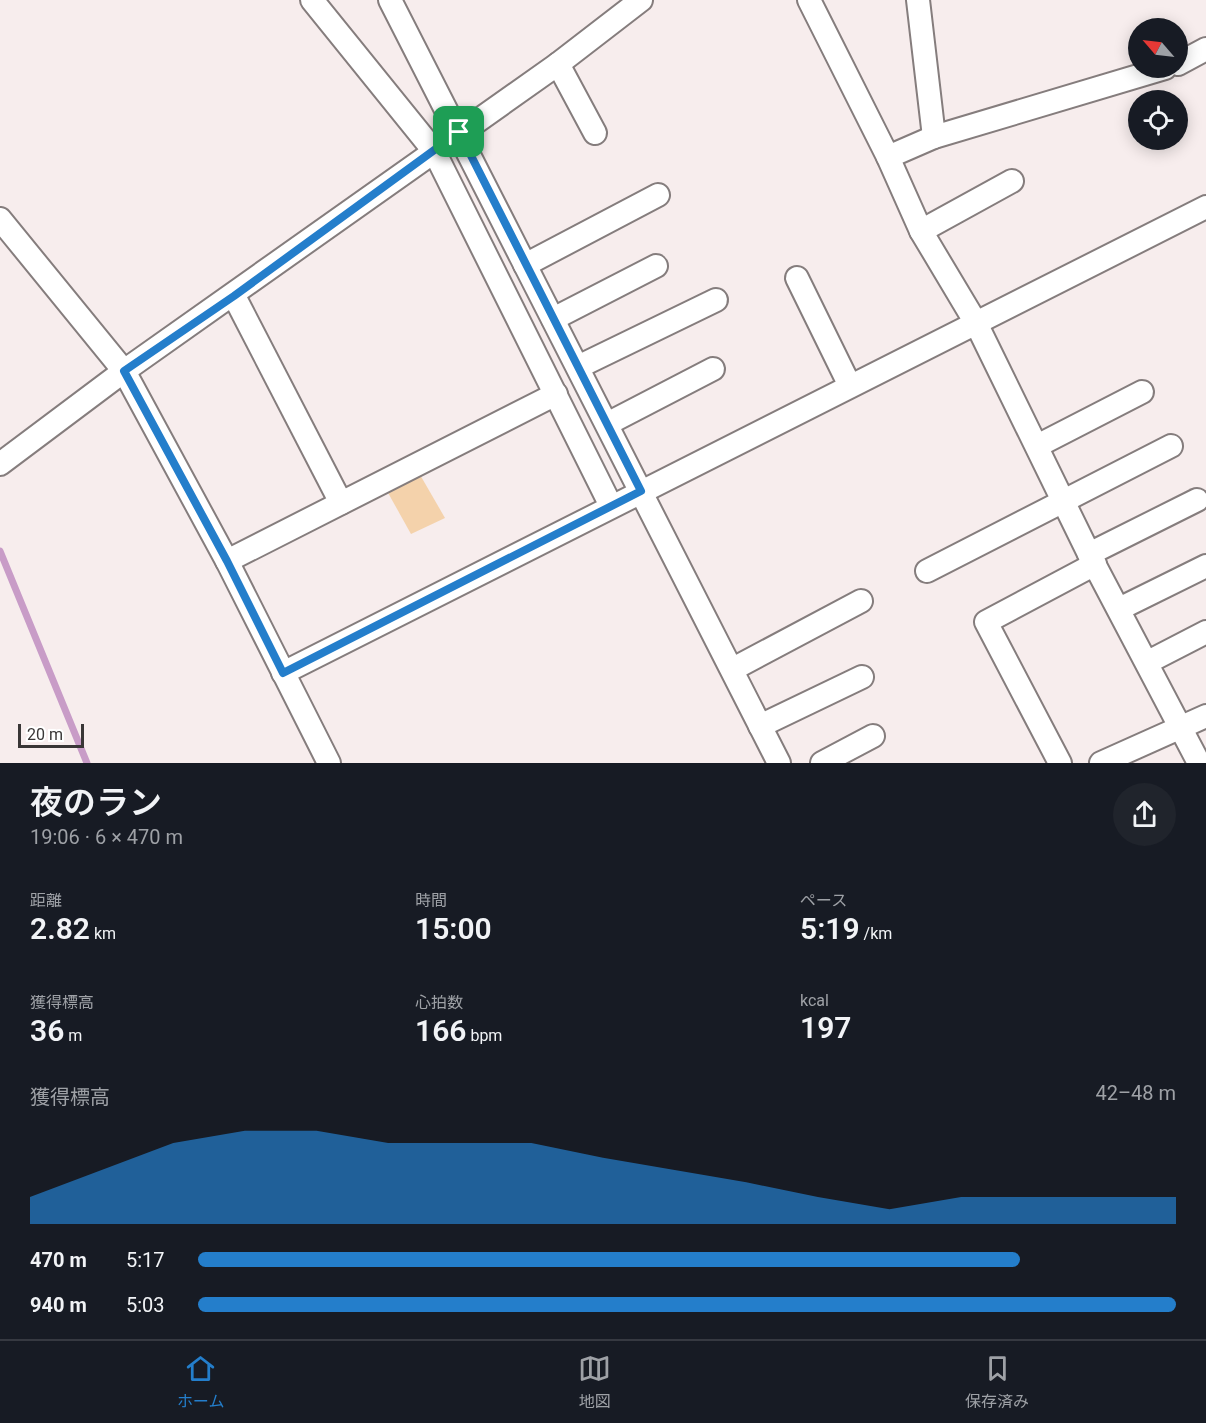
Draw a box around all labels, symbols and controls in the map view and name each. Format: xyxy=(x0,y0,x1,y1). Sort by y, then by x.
north arrow xyxy=(1128,18,1188,78)
map controls xyxy=(1128,18,1188,150)
button: locate xyxy=(1128,90,1188,150)
pin xyxy=(433,106,484,157)
icon: arrive xyxy=(442,115,475,148)
scale bar xyxy=(18,721,84,748)
text: 20 m xyxy=(27,725,63,744)
text: 夜のラン xyxy=(30,783,162,822)
button: share xyxy=(1113,783,1176,846)
text: 19:06 · 6 × 470 m xyxy=(30,825,183,849)
text: 距離 xyxy=(30,891,62,910)
text: 時間 xyxy=(415,891,447,910)
text: ペース xyxy=(800,891,847,910)
text: 2.82 xyxy=(30,911,90,946)
text: 15:00 xyxy=(415,911,492,946)
text: 5:19 xyxy=(800,911,860,946)
text: km xyxy=(90,924,116,943)
text: /km xyxy=(860,924,892,943)
text: kcal xyxy=(800,991,829,1010)
text: 獲得標高 xyxy=(30,993,94,1012)
text: 心拍数 xyxy=(415,993,463,1012)
text: 197 xyxy=(800,1010,851,1045)
text: 36 xyxy=(30,1013,64,1048)
text: 166 xyxy=(415,1013,466,1048)
text: m xyxy=(64,1026,82,1045)
text: bpm xyxy=(466,1026,502,1045)
text: 42–48 m xyxy=(1095,1081,1176,1105)
text: 獲得標高 xyxy=(30,1085,110,1109)
text: 470 m xyxy=(30,1248,87,1272)
text: 5:17 xyxy=(126,1248,165,1272)
text: 940 m xyxy=(30,1293,87,1317)
text: 5:03 xyxy=(126,1293,165,1317)
tab: ホーム xyxy=(177,1352,224,1412)
tab: 地図 xyxy=(578,1352,611,1412)
tab: 保存済み xyxy=(965,1352,1029,1412)

